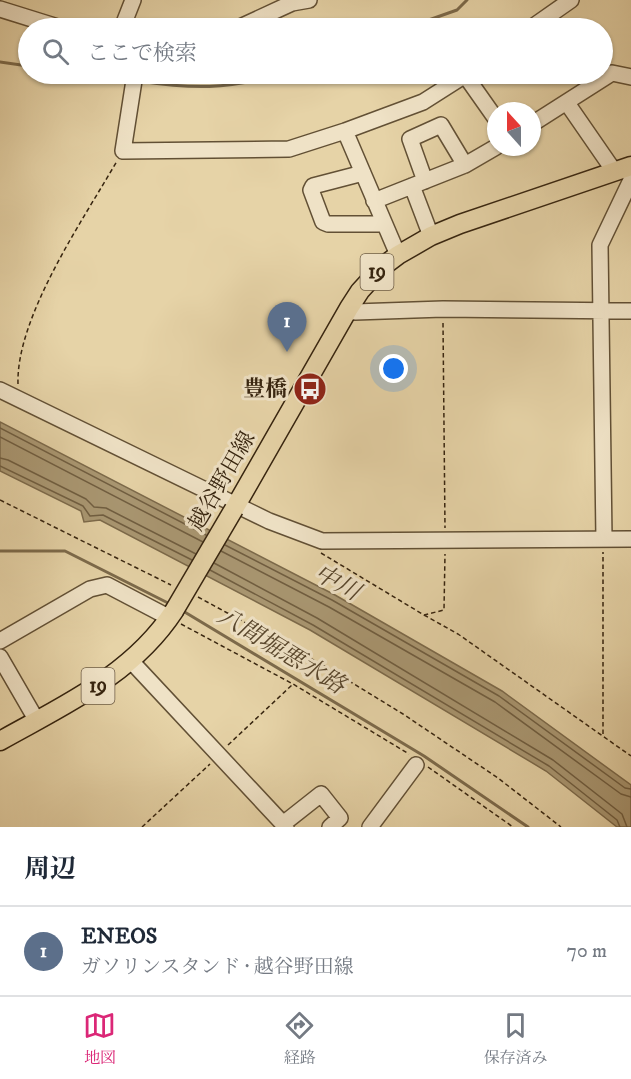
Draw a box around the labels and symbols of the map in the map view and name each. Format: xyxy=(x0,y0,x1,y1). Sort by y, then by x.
north arrow xyxy=(487,102,541,156)
road number: 19 xyxy=(360,254,394,290)
pin: 1 xyxy=(268,302,306,352)
your location xyxy=(379,354,408,383)
bus stop icon: 豊橋 xyxy=(292,371,328,407)
place label: 豊橋 xyxy=(243,376,287,403)
street label: 越谷野田線 xyxy=(183,427,261,535)
water label: 中川 xyxy=(309,558,368,609)
water label: 八間堀悪水路 xyxy=(212,601,352,702)
road number: 19 xyxy=(82,668,114,704)

